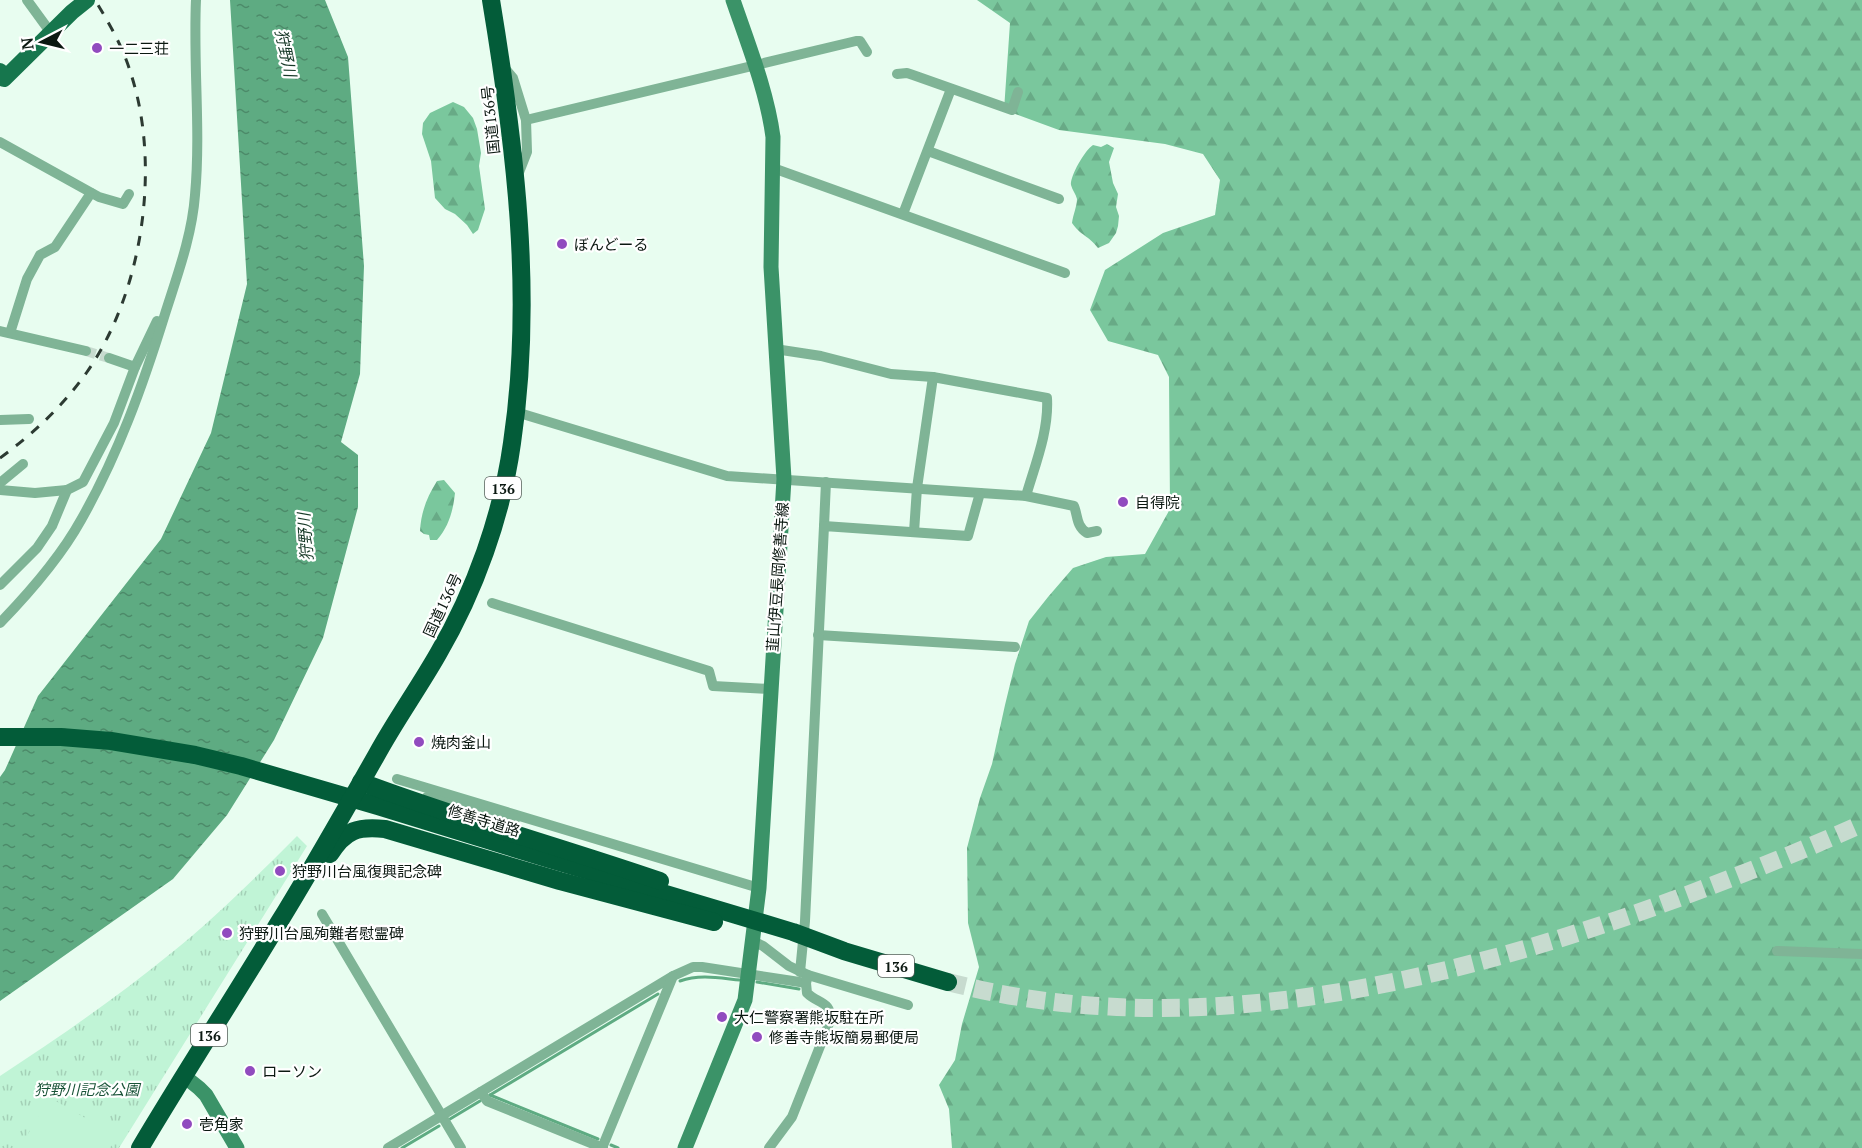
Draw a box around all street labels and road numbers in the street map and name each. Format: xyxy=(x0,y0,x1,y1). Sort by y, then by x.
street label: 国道136号 xyxy=(476,85,504,155)
road number: 136 xyxy=(485,477,521,499)
street label: 韮山伊豆長岡修善寺線 xyxy=(762,501,792,653)
street label: 国道136号 xyxy=(418,570,466,640)
street label: 修善寺道路 xyxy=(445,799,523,841)
road number: 136 xyxy=(878,955,914,977)
road number: 136 xyxy=(191,1024,227,1046)

